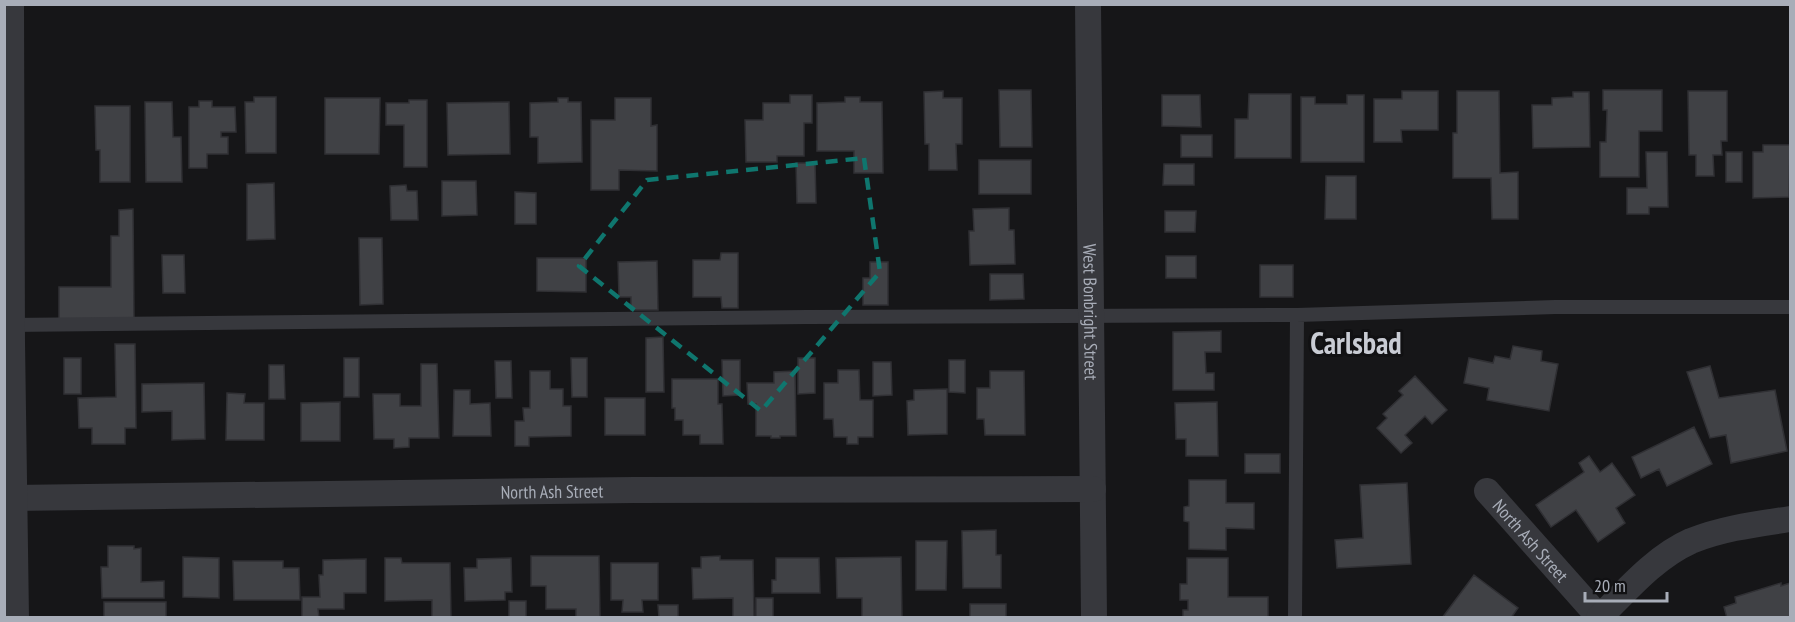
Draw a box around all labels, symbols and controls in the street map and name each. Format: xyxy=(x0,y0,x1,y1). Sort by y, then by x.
street label: West Bonbright Street xyxy=(1079,244,1103,380)
district label: Carlsbad xyxy=(1310,323,1402,362)
street label: North Ash Street xyxy=(500,479,604,503)
street label: North Ash Street xyxy=(1488,494,1574,586)
scale bar xyxy=(1585,565,1668,603)
text: 20 m xyxy=(1594,574,1626,597)

